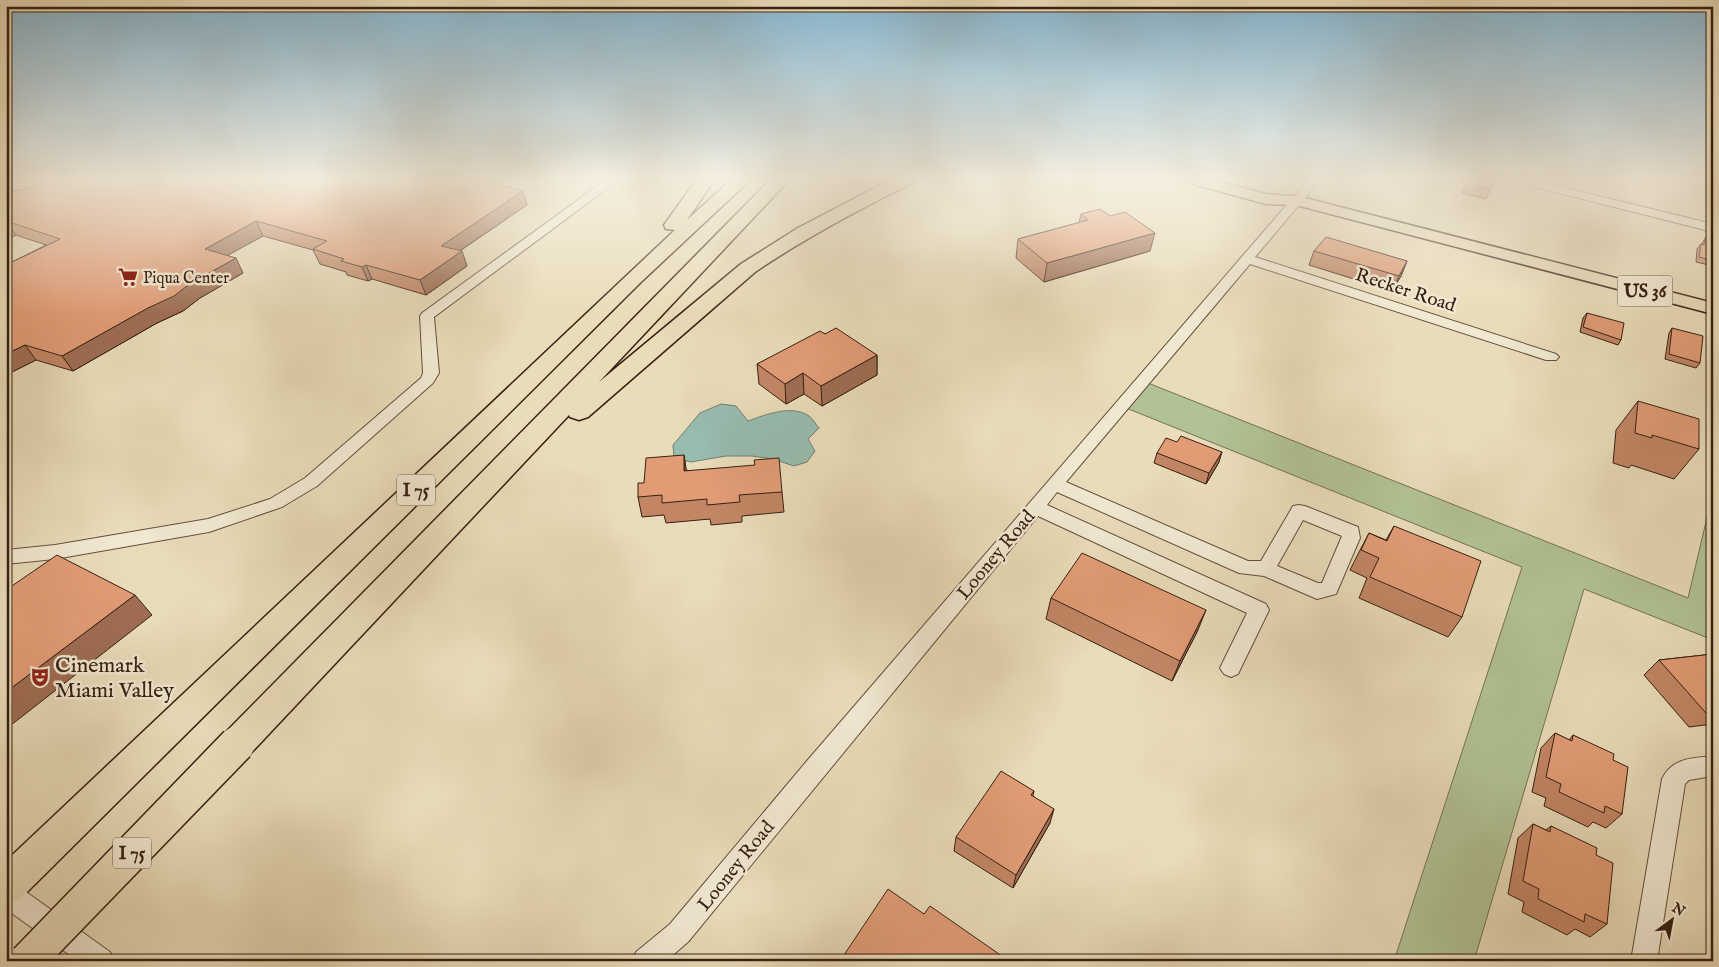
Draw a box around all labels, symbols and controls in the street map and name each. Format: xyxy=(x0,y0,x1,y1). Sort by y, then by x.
street label: Recker Road xyxy=(1352,263,1459,319)
supermarket icon: Piqua Center xyxy=(117,266,139,288)
place label: Piqua Center xyxy=(143,269,229,289)
road number: US 36 xyxy=(1618,276,1672,306)
road number: I 75 xyxy=(397,474,435,506)
street label: Looney Road xyxy=(952,505,1041,605)
place label: Cinemark Miami Valley xyxy=(55,652,174,705)
theatre icon: Cinemark Miami Valley xyxy=(29,666,51,688)
street label: Looney Road xyxy=(693,816,781,916)
road number: I 75 xyxy=(113,838,151,868)
north arrow xyxy=(1646,894,1696,944)
text: N xyxy=(1668,898,1688,921)

